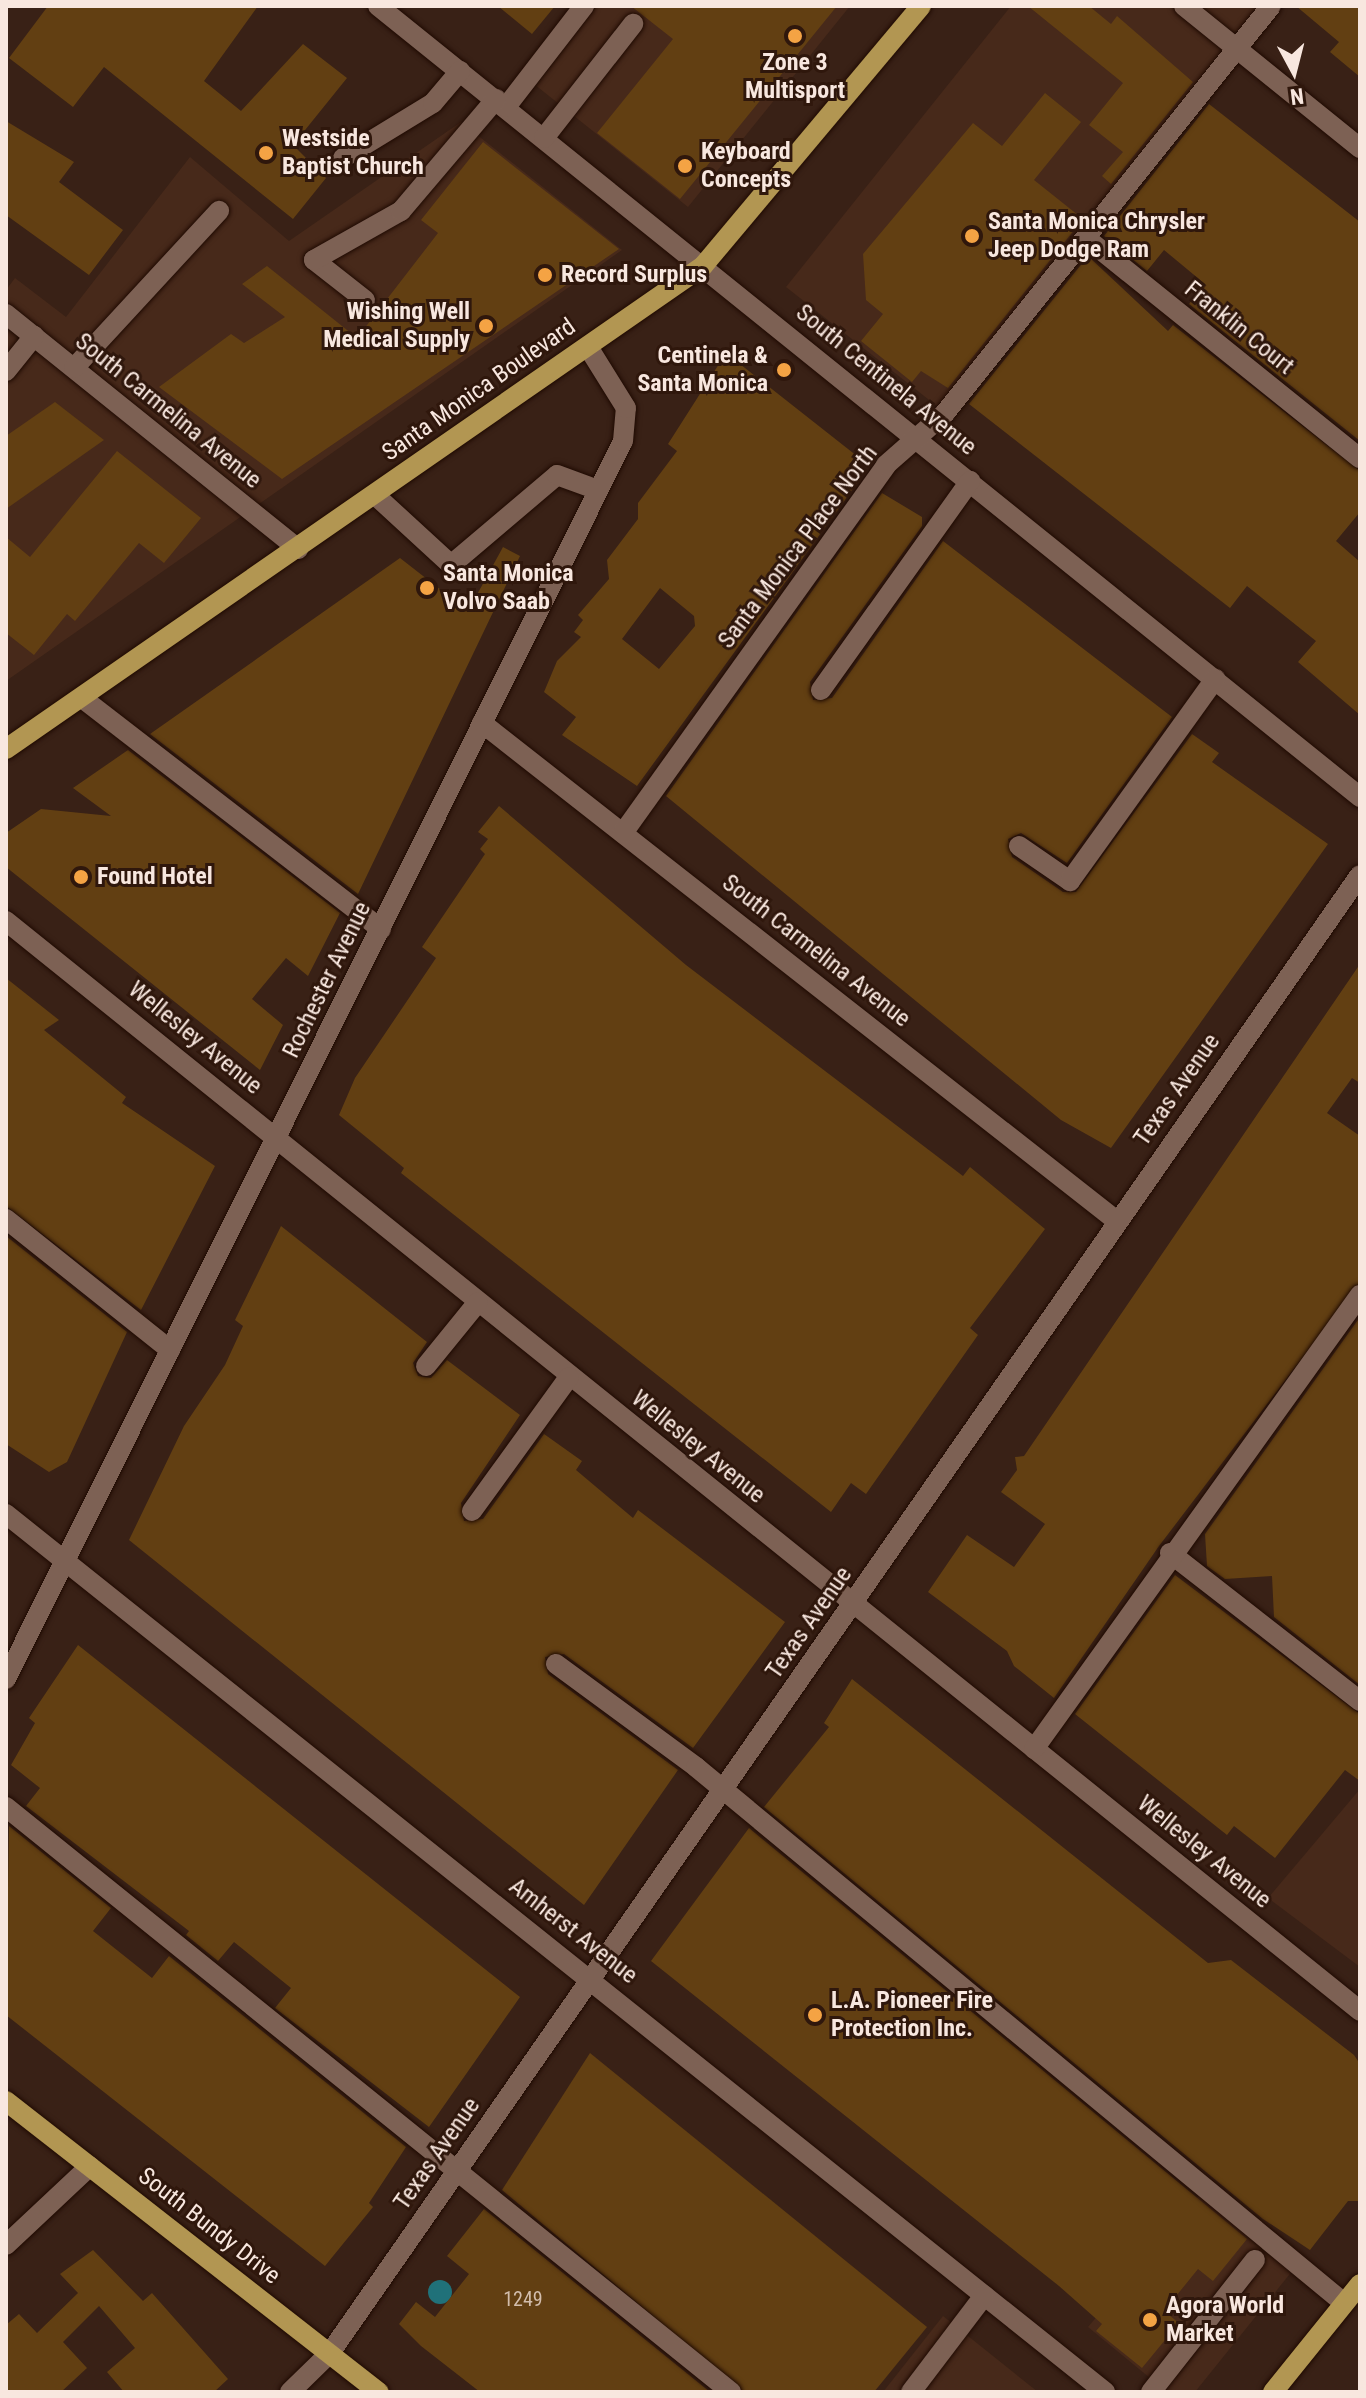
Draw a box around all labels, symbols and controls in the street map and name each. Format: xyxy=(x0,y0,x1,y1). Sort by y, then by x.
marker: Zone 3 Multisport xyxy=(786,27,804,45)
north arrow xyxy=(1254,32,1334,112)
place label: Zone 3 Multisport xyxy=(745,49,845,105)
text: N xyxy=(1289,83,1305,110)
place label: Westside Baptist Church xyxy=(282,125,424,181)
place label: Keyboard Concepts xyxy=(701,138,791,194)
marker: Westside Baptist Church xyxy=(257,144,275,162)
marker: Keyboard Concepts xyxy=(676,157,694,175)
place label: Santa Monica Chrysler Jeep Dodge Ram xyxy=(988,208,1205,264)
marker: Santa Monica Chrysler Jeep Dodge Ram xyxy=(963,227,981,245)
place label: Record Surplus xyxy=(561,261,707,289)
marker: Record Surplus xyxy=(536,266,554,284)
street label: Franklin Court xyxy=(1178,275,1300,381)
place label: Wishing Well Medical Supply xyxy=(323,298,470,354)
street label: South Centinela Avenue xyxy=(790,298,982,462)
street label: Santa Monica Boulevard xyxy=(377,313,581,467)
marker: Wishing Well Medical Supply xyxy=(477,317,495,335)
street label: South Carmelina Avenue xyxy=(69,327,267,495)
place label: Centinela & Santa Monica xyxy=(637,342,768,398)
marker: Centinela & Santa Monica xyxy=(775,361,793,379)
street label: Santa Monica Place North xyxy=(712,440,884,654)
place label: Santa Monica Volvo Saab xyxy=(443,560,574,616)
marker: Santa Monica Volvo Saab xyxy=(418,579,436,597)
place label: Found Hotel xyxy=(97,863,213,891)
marker: Found Hotel xyxy=(72,868,90,886)
street label: South Carmelina Avenue xyxy=(716,869,916,1033)
street label: Rochester Avenue xyxy=(277,897,377,1063)
street label: Wellesley Avenue xyxy=(122,975,268,1101)
street label: Texas Avenue xyxy=(1128,1028,1226,1152)
street label: Wellesley Avenue xyxy=(625,1384,771,1510)
street label: Texas Avenue xyxy=(760,1561,858,1685)
street label: Wellesley Avenue xyxy=(1131,1789,1277,1915)
street label: Amherst Avenue xyxy=(503,1872,643,1990)
place label: L.A. Pioneer Fire Protection Inc. xyxy=(831,1987,993,2043)
marker: L.A. Pioneer Fire Protection Inc. xyxy=(806,2006,824,2024)
street label: Texas Avenue xyxy=(388,2092,486,2216)
street label: South Bundy Drive xyxy=(132,2162,286,2290)
house number: 1249 xyxy=(503,2287,543,2311)
place label: Agora World Market xyxy=(1166,2292,1284,2348)
marker: Agora World Market xyxy=(1141,2311,1159,2329)

